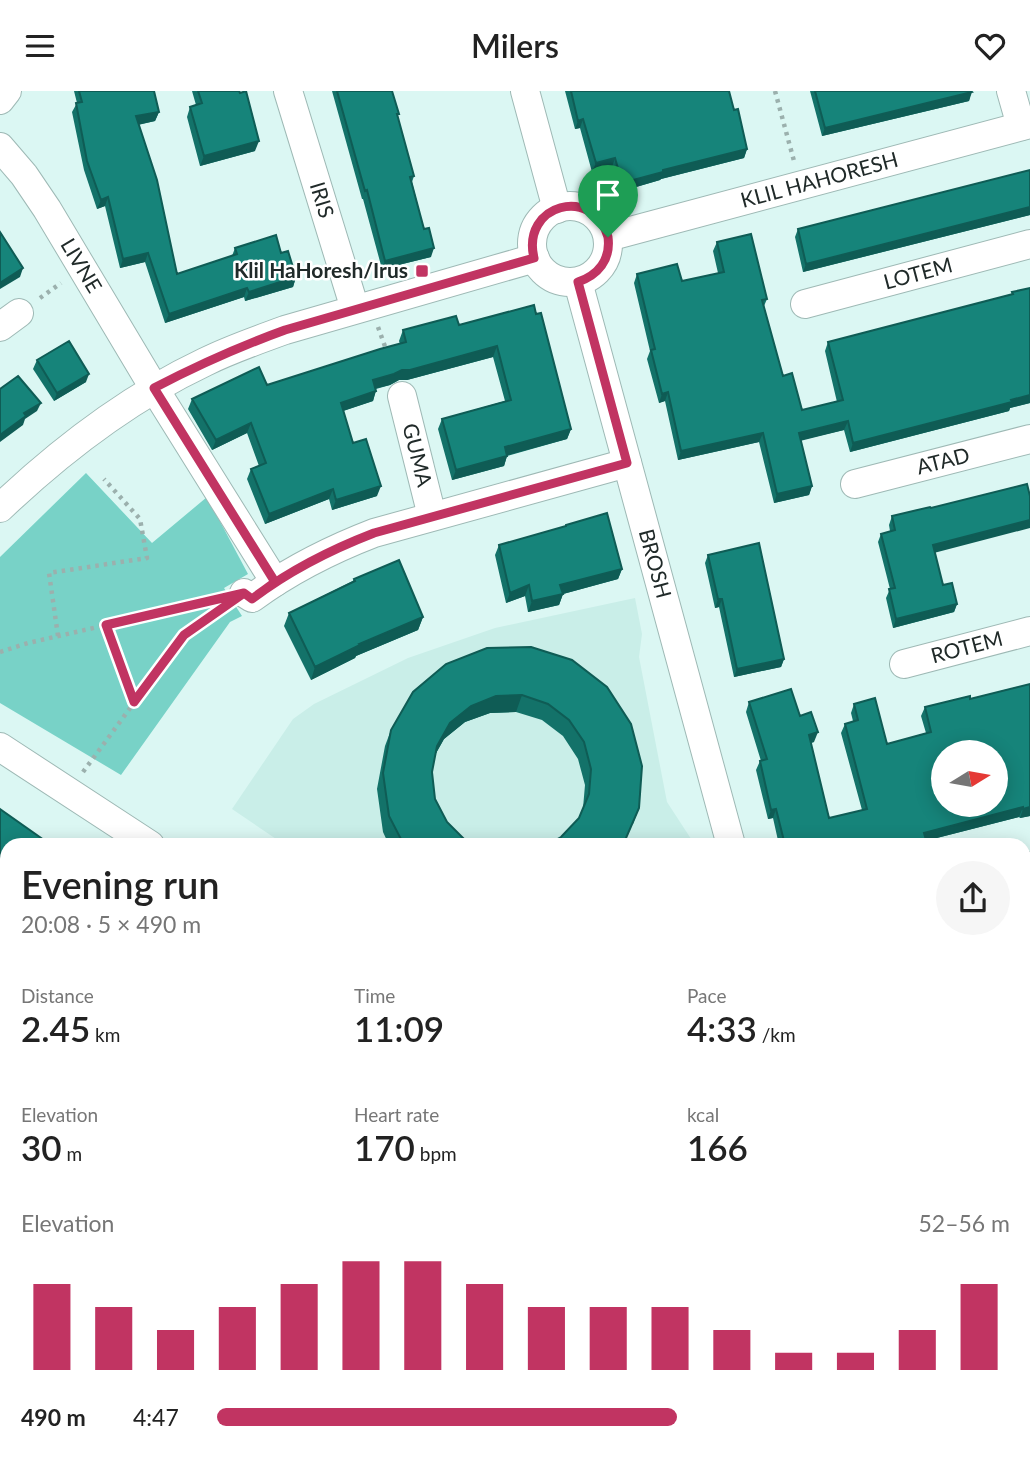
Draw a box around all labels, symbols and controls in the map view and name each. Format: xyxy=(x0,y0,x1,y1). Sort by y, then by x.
text: Milers xyxy=(471,26,559,65)
icon: menu xyxy=(21,27,59,65)
icon: heart xyxy=(971,27,1009,65)
street label: KLIL HAHORESH xyxy=(738,146,901,212)
pin xyxy=(578,165,638,237)
icon: arrive xyxy=(589,176,627,214)
street label: IRIS xyxy=(306,178,340,221)
street label: LIVNE xyxy=(56,233,108,297)
street label: LOTEM xyxy=(880,251,955,294)
place label: Klil HaHoresh/Irus xyxy=(234,257,408,282)
marker: Klil HaHoresh/Irus xyxy=(414,263,430,279)
street label: GUMA xyxy=(398,420,438,490)
street label: ATAD xyxy=(914,441,972,479)
street label: BROSH xyxy=(635,526,677,601)
street label: ROTEM xyxy=(928,625,1005,667)
north arrow xyxy=(931,740,1008,817)
map controls xyxy=(931,740,1008,817)
text: Evening run xyxy=(21,861,220,907)
button: share xyxy=(936,861,1010,935)
text: 20:08 · 5 × 490 m xyxy=(21,910,201,938)
text: Distance xyxy=(21,984,94,1007)
text: Time xyxy=(354,984,395,1007)
text: Pace xyxy=(687,984,726,1007)
text: 2.45 xyxy=(21,1007,90,1049)
text: 11:09 xyxy=(354,1007,444,1049)
text: 4:33 xyxy=(687,1007,757,1049)
text: km xyxy=(90,1023,120,1046)
text: /km xyxy=(757,1023,796,1046)
text: Elevation xyxy=(21,1103,98,1126)
text: Heart rate xyxy=(354,1103,439,1126)
text: kcal xyxy=(687,1103,719,1126)
text: 30 xyxy=(21,1126,62,1168)
text: 170 xyxy=(354,1126,415,1168)
text: 166 xyxy=(687,1126,748,1168)
text: m xyxy=(62,1142,82,1165)
text: bpm xyxy=(415,1142,457,1165)
text: Elevation xyxy=(21,1209,114,1237)
text: 52–56 m xyxy=(918,1209,1010,1237)
text: 490 m xyxy=(21,1403,86,1431)
text: 4:47 xyxy=(133,1403,179,1431)

